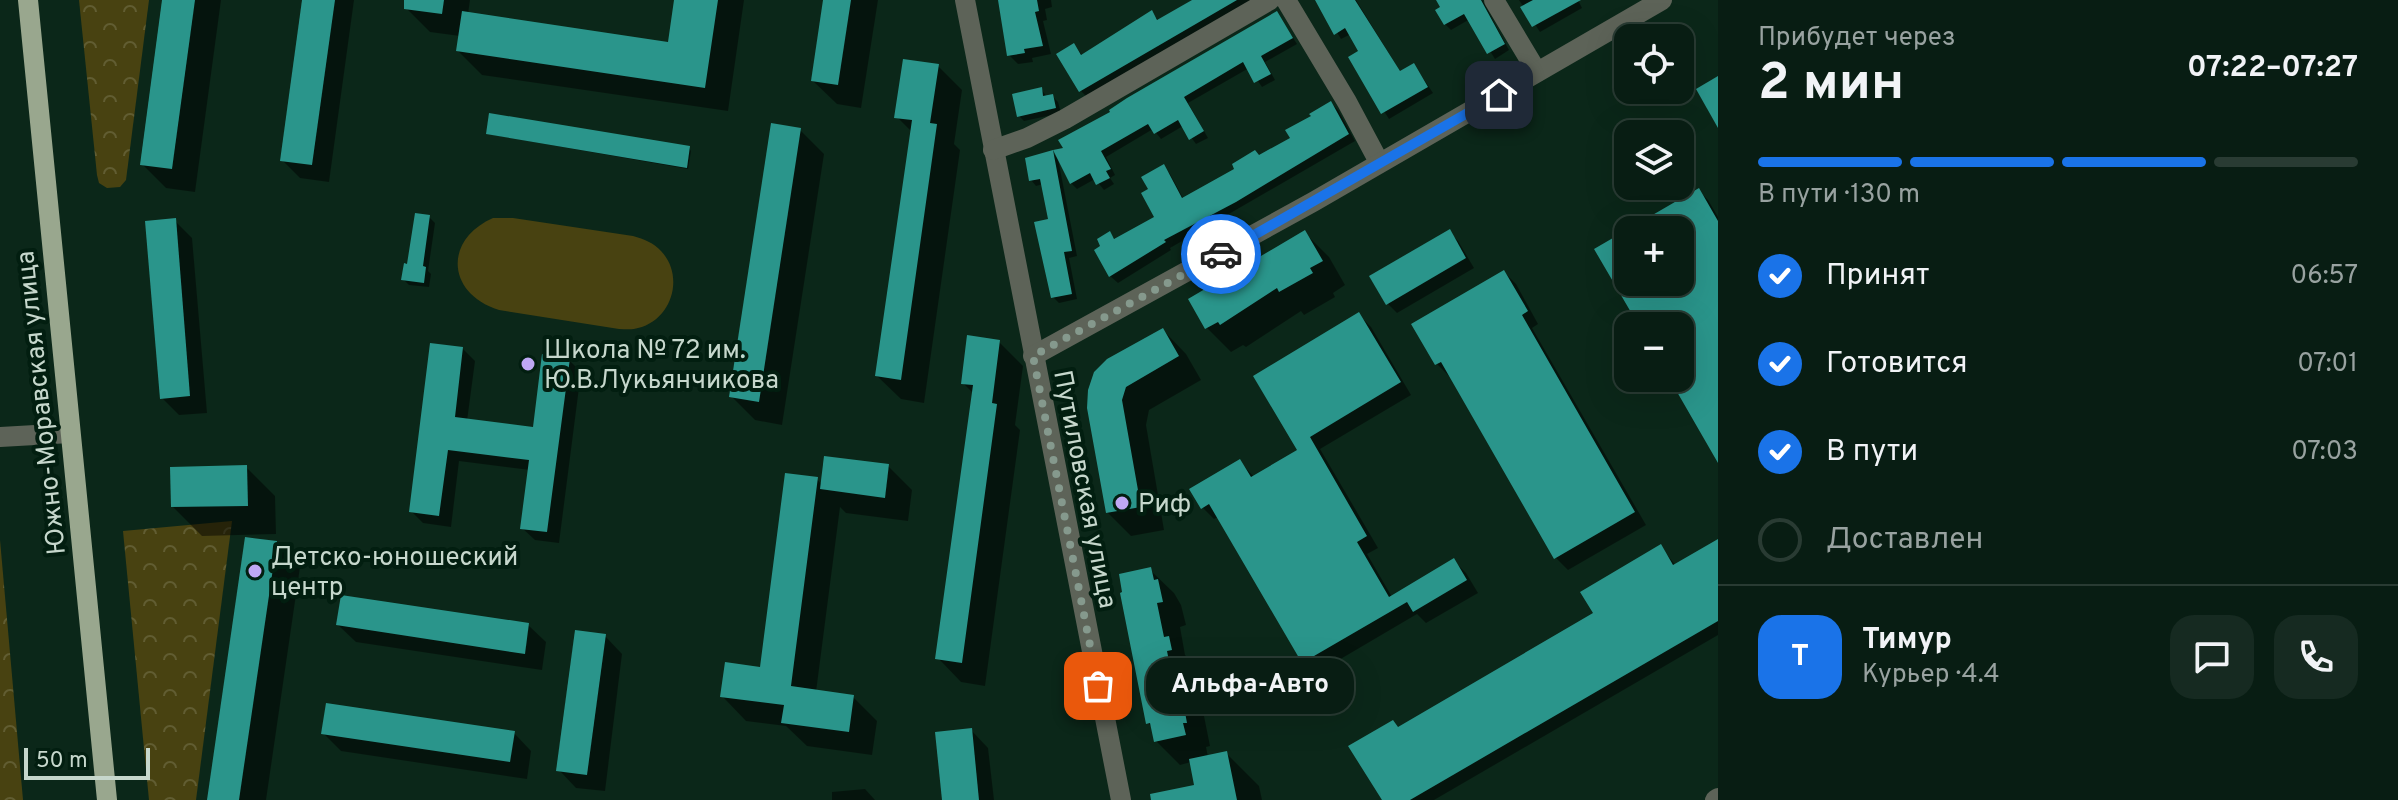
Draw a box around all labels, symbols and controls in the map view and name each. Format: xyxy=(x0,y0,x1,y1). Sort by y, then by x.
text: Прибудет через xyxy=(1758,22,1956,55)
map controls xyxy=(1614,24,1694,392)
button: locate xyxy=(1614,24,1694,104)
text: 07:22–07:27 xyxy=(2187,50,2358,87)
text: 2 мин xyxy=(1758,52,1904,118)
pin xyxy=(1465,61,1533,129)
icon: home xyxy=(1477,73,1521,117)
button: layers xyxy=(1614,120,1694,200)
text: В пути · 130 m xyxy=(1758,179,1920,212)
courier xyxy=(1181,214,1261,294)
button: + xyxy=(1614,216,1694,296)
icon: car xyxy=(1199,232,1243,276)
street label: Южно-Моравская улица xyxy=(10,249,75,556)
icon: check xyxy=(1758,254,1802,298)
text: Принят xyxy=(1826,258,1930,295)
text: 06:57 xyxy=(2290,260,2358,293)
button: − xyxy=(1614,312,1694,392)
place label: Школа № 72 им. Ю.В.Лукьянчикова xyxy=(544,335,779,398)
icon: check xyxy=(1758,342,1802,386)
text: Готовится xyxy=(1826,346,1968,383)
text: 07:01 xyxy=(2297,348,2358,381)
marker: Школа № 72 им. Ю.В.Лукьянчикова xyxy=(519,355,537,373)
street label: Путиловская улица xyxy=(1044,368,1123,611)
icon: check xyxy=(1758,430,1802,474)
text: В пути xyxy=(1826,434,1918,471)
text: 07:03 xyxy=(2291,436,2358,469)
place label: Риф xyxy=(1138,489,1191,522)
marker: Риф xyxy=(1113,494,1131,512)
text: Доставлен xyxy=(1826,522,1983,559)
place label: Детско-юношеский центр xyxy=(271,542,518,605)
marker: Детско-юношеский центр xyxy=(246,562,264,580)
button: chat xyxy=(2170,615,2254,699)
button: phone xyxy=(2274,615,2358,699)
text: Тимур xyxy=(1862,622,1952,659)
text: Т xyxy=(1791,639,1809,676)
pin xyxy=(1064,652,1132,720)
callout: Альфа-Авто xyxy=(1146,658,1354,714)
text: Курьер · 4.4 xyxy=(1862,659,2000,692)
icon: bag xyxy=(1076,664,1120,708)
text: Альфа-Авто xyxy=(1171,669,1329,702)
scale bar xyxy=(24,744,150,780)
text: 50 m xyxy=(36,748,88,775)

